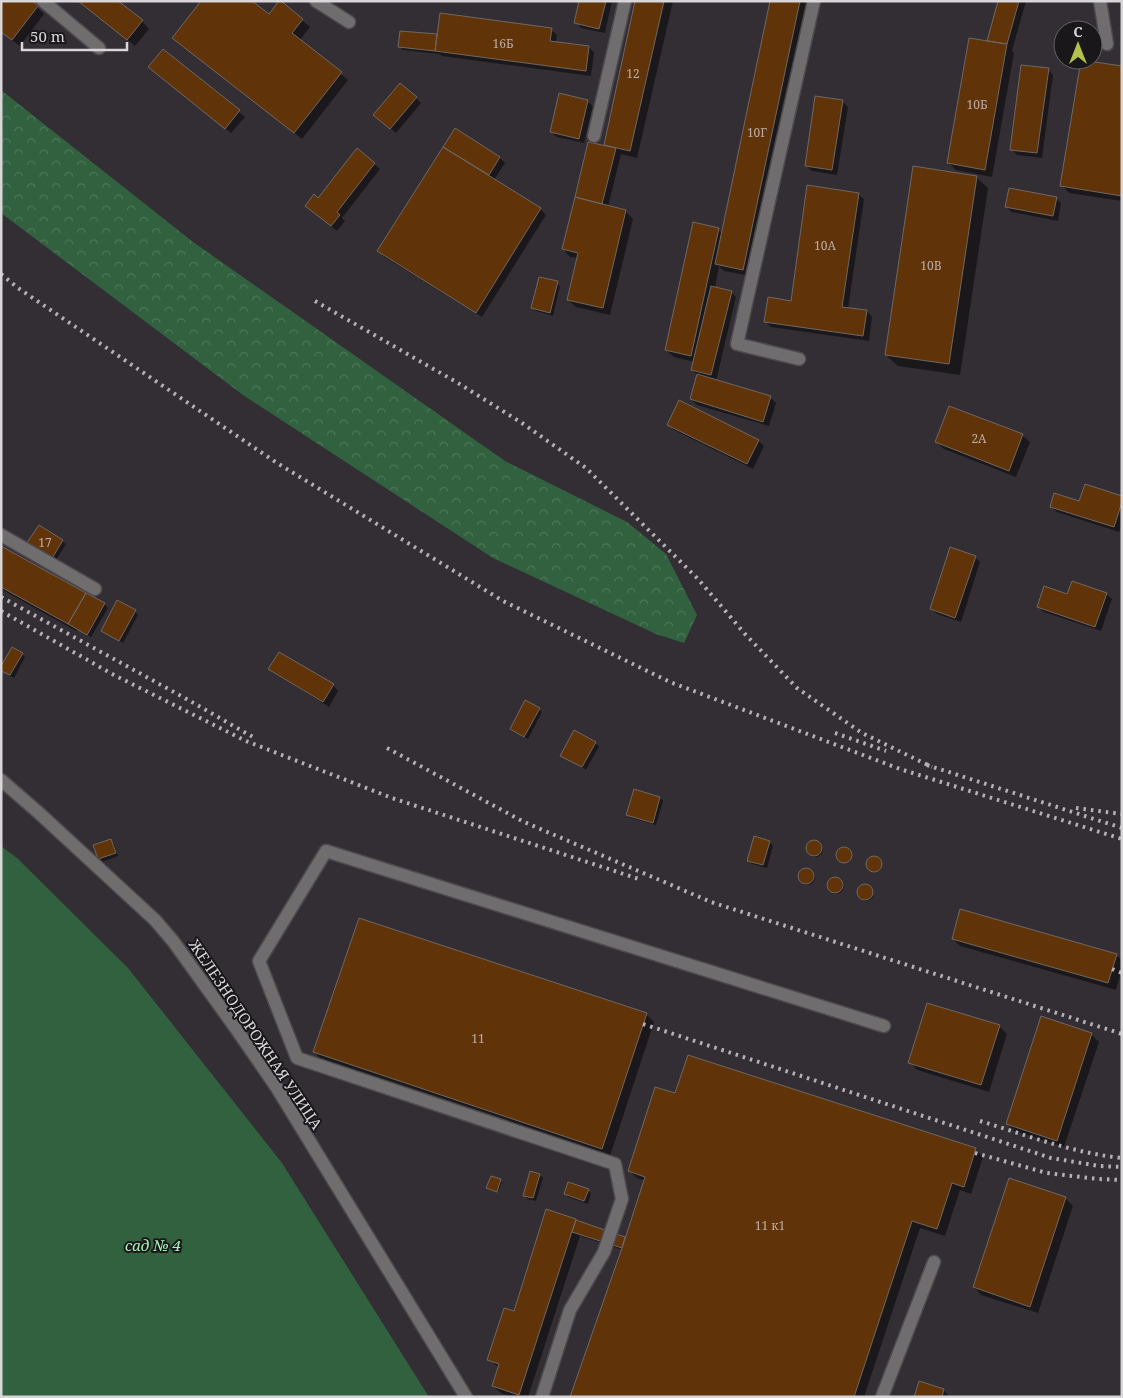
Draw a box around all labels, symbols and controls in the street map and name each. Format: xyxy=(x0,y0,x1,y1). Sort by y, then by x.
scale bar xyxy=(22,20,128,52)
north arrow xyxy=(1053,20,1103,70)
text: С xyxy=(1073,22,1083,41)
text: 50 m xyxy=(30,26,65,46)
house number: 16Б xyxy=(493,35,513,52)
house number: 12 xyxy=(626,65,640,82)
house number: 10Б xyxy=(967,96,987,113)
house number: 10Г xyxy=(747,124,767,141)
house number: 10А xyxy=(814,237,836,254)
house number: 10В xyxy=(920,257,942,274)
house number: 2А xyxy=(971,430,987,447)
house number: 17 xyxy=(38,534,52,551)
street label: ЖЕЛЕЗНОДОРОЖНАЯ УЛИЦА xyxy=(184,934,327,1133)
house number: 11 xyxy=(471,1030,485,1047)
house number: 11 к1 xyxy=(755,1217,785,1234)
park label: сад № 4 xyxy=(125,1235,181,1255)

